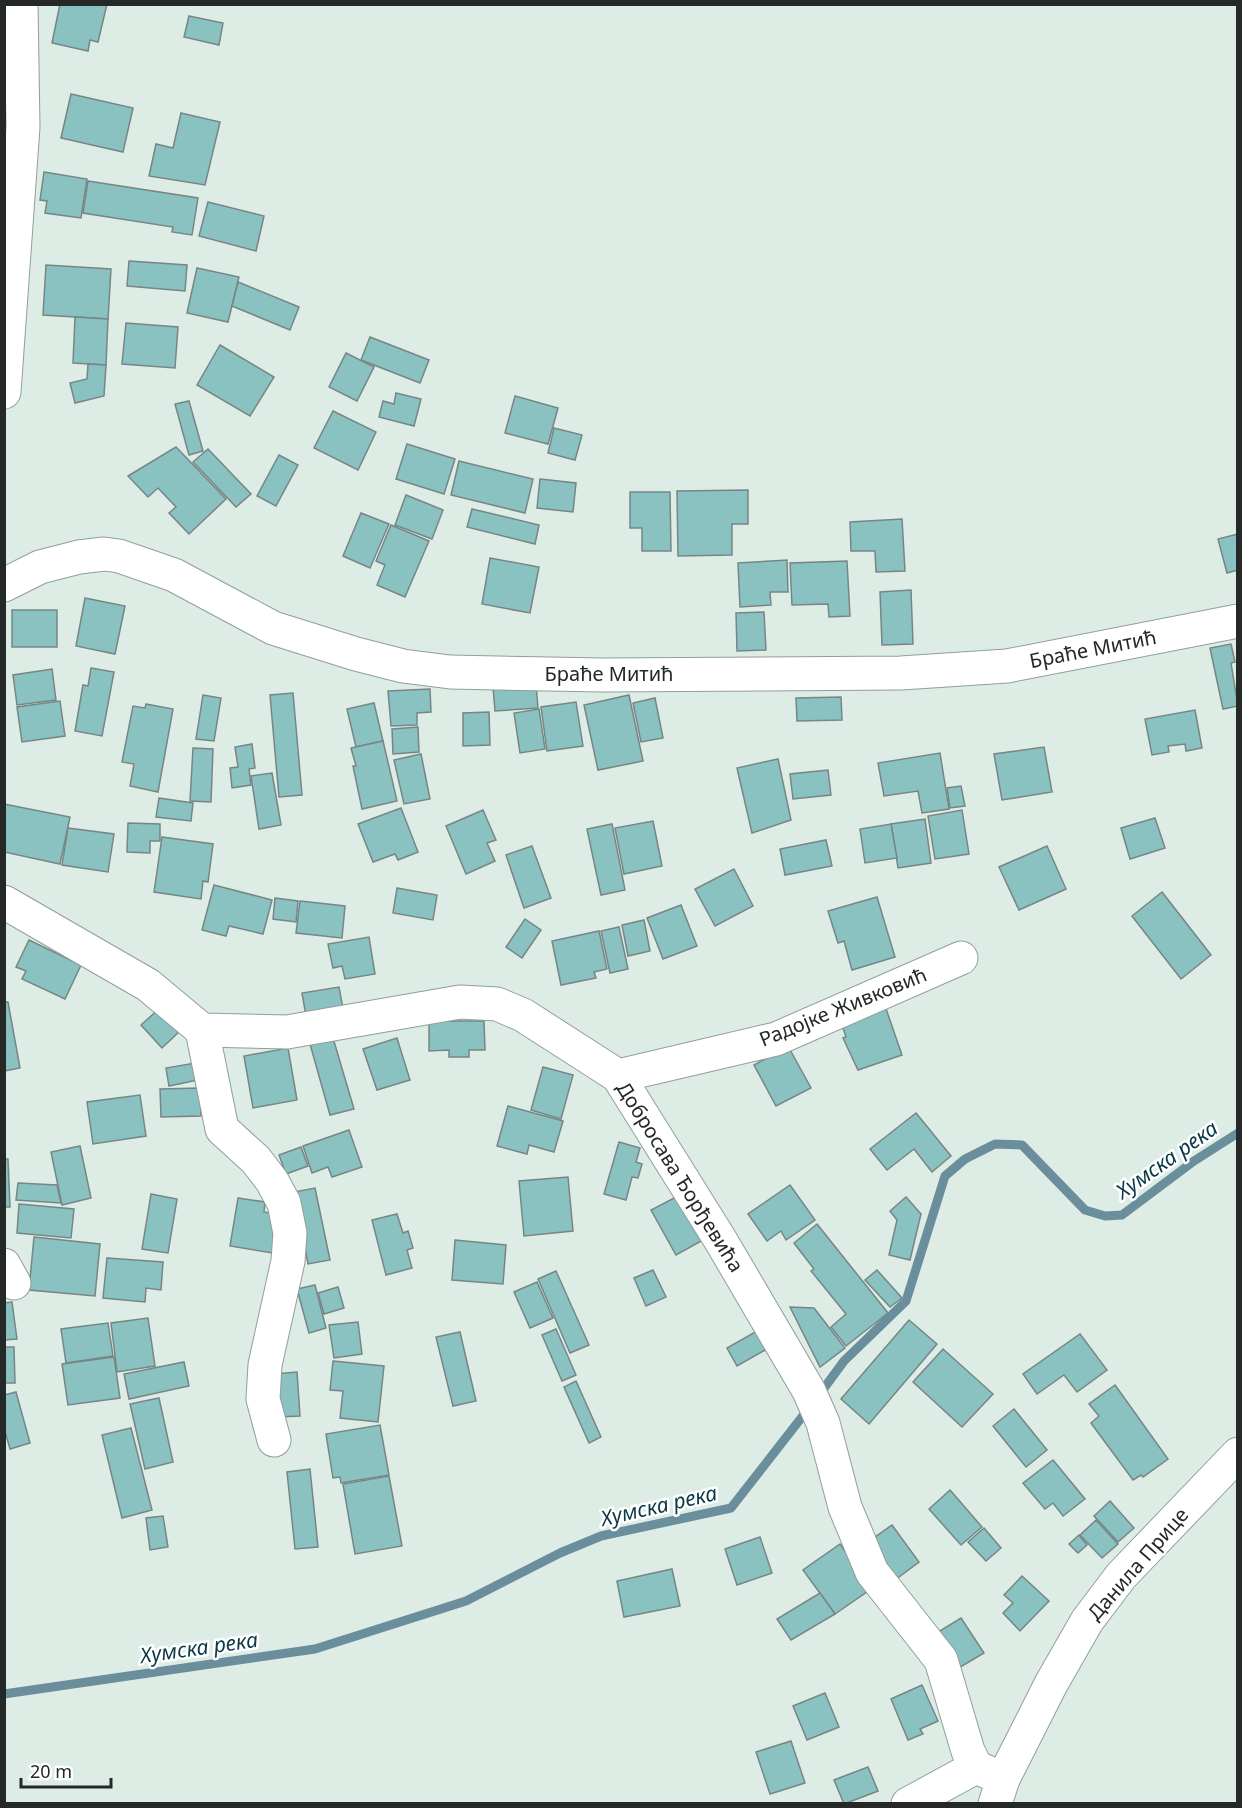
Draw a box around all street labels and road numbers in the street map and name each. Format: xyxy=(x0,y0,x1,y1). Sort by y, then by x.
street label: Браће Митић xyxy=(1027,623,1159,674)
street label: Браће Митић xyxy=(545,660,673,687)
street label: Радојке Живковић xyxy=(755,961,931,1052)
street label: Добросава Ђорђевића xyxy=(611,1076,750,1277)
street label: Данила Прице xyxy=(1081,1502,1194,1626)

